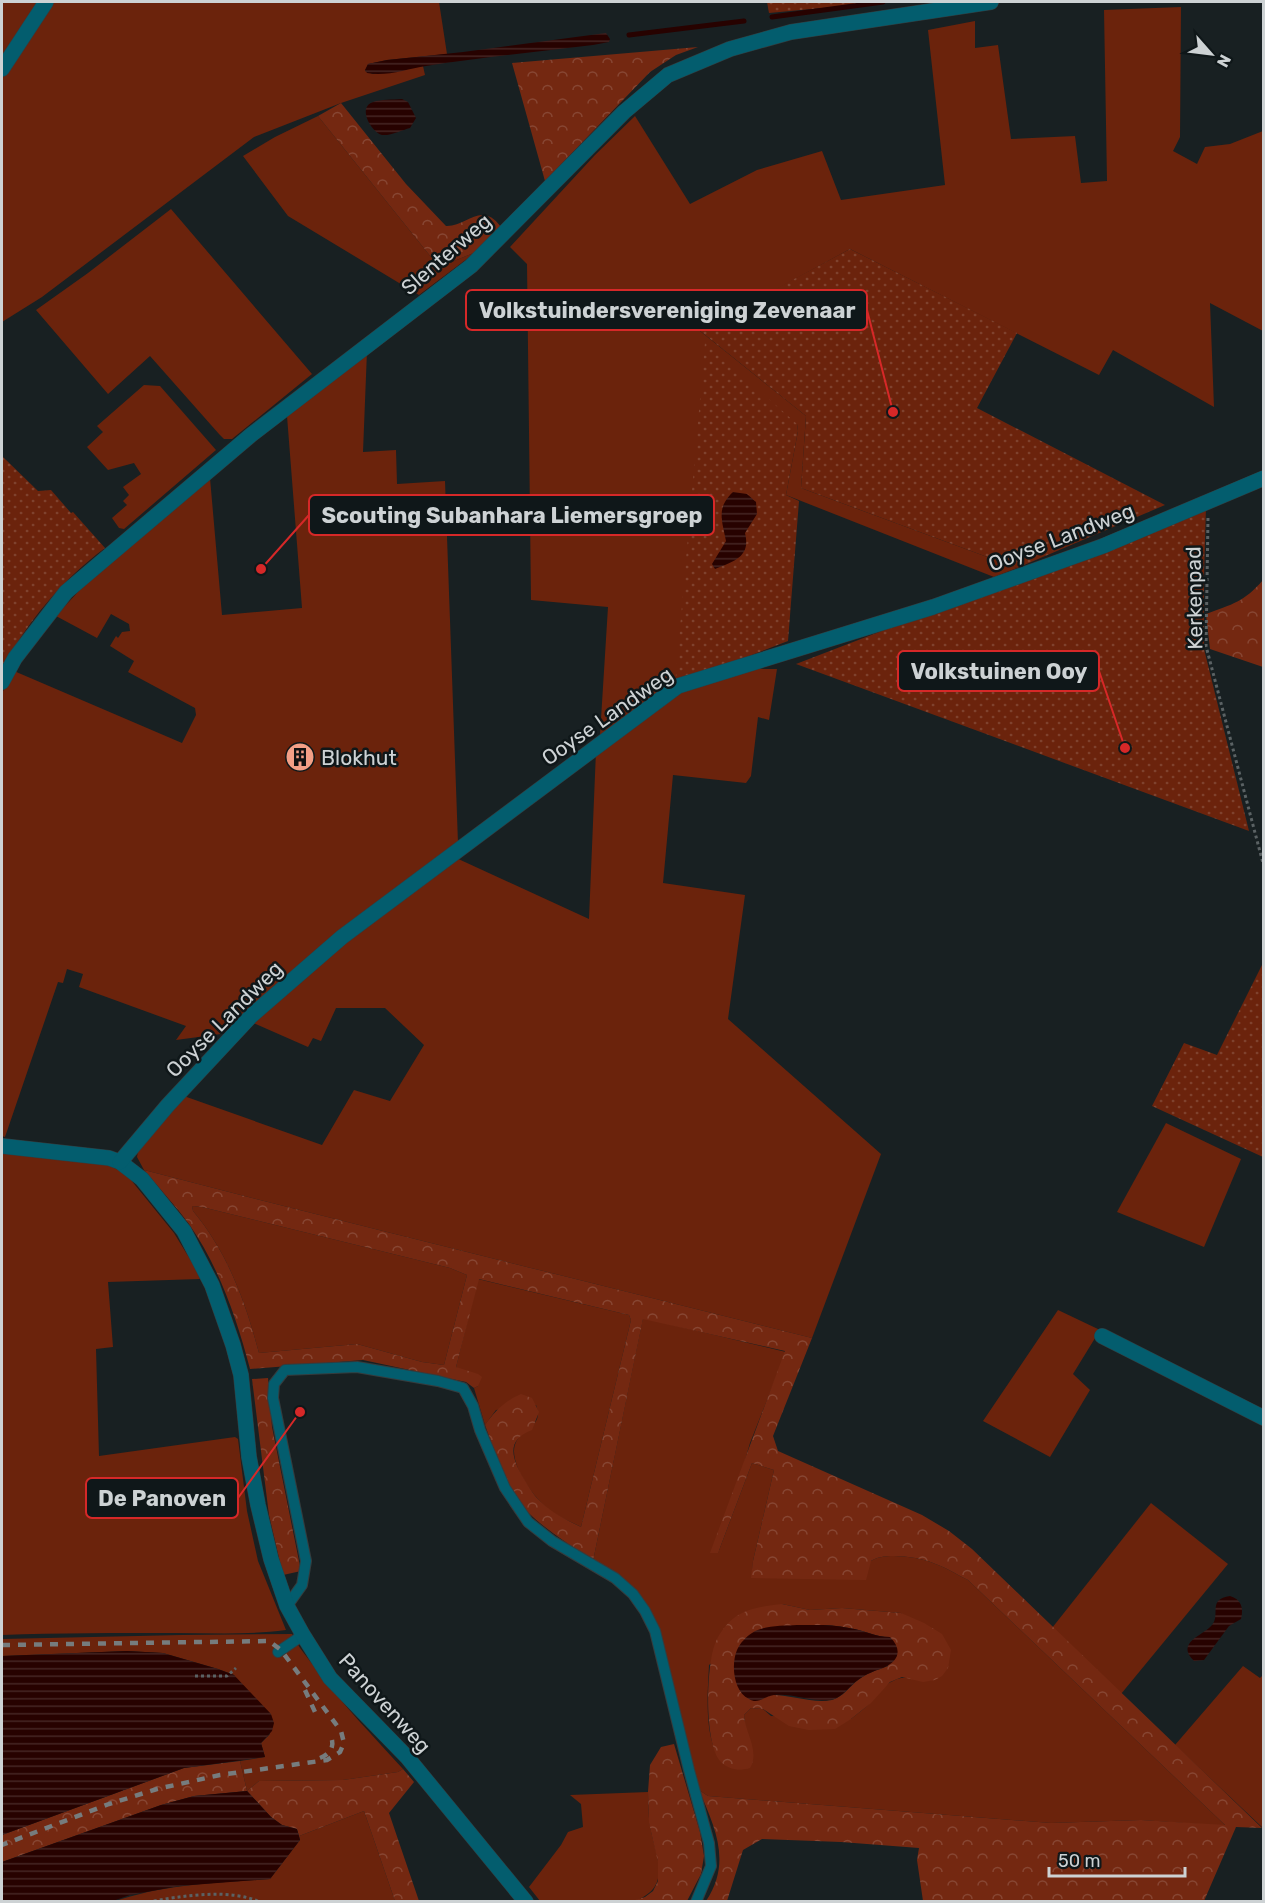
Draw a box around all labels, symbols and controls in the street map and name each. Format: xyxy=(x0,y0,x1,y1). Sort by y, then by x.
north arrow xyxy=(1181,24,1241,84)
text: N xyxy=(1213,51,1235,70)
street label: Slenterweg xyxy=(396,208,496,300)
callout: Volkstuindersvereniging Zevenaar xyxy=(466,290,867,330)
text: Volkstuindersvereniging Zevenaar xyxy=(479,297,855,324)
callout: Scouting Subanhara Liemersgroep xyxy=(309,495,714,535)
street label: Ooyse Landweg xyxy=(985,498,1137,576)
text: Scouting Subanhara Liemersgroep xyxy=(322,502,703,529)
street label: Kerkenpad xyxy=(1181,546,1207,650)
callout: Volkstuinen Ooy xyxy=(898,651,1099,691)
text: Volkstuinen Ooy xyxy=(911,658,1088,685)
street label: Ooyse Landweg xyxy=(537,662,677,770)
building icon: Blokhut xyxy=(284,741,316,773)
place label: Blokhut xyxy=(321,745,397,770)
street label: Ooyse Landweg xyxy=(161,956,287,1082)
callout: De Panoven xyxy=(86,1478,238,1518)
text: De Panoven xyxy=(98,1485,226,1512)
street label: Panovenweg xyxy=(334,1648,436,1758)
scale bar xyxy=(1049,1840,1186,1878)
text: 50 m xyxy=(1058,1850,1101,1872)

